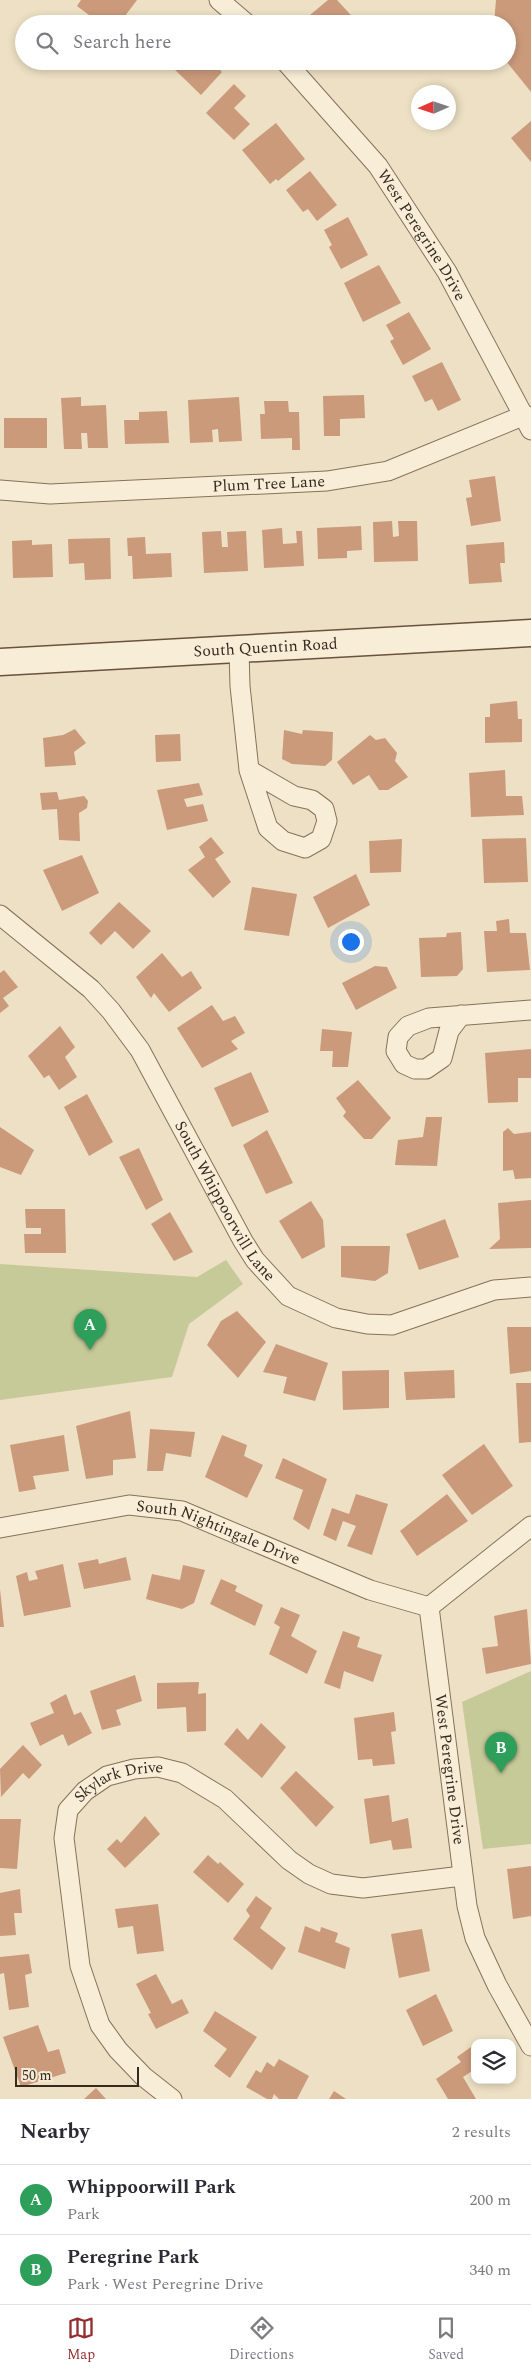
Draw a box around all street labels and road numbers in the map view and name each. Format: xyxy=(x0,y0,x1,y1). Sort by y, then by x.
street label: West Peregrine Drive xyxy=(371,164,472,305)
street label: Plum Tree Lane xyxy=(212,469,326,498)
street label: South Quentin Road xyxy=(193,632,338,663)
street label: South Whippoorwill Lane xyxy=(168,1116,281,1287)
street label: South Nightingale Drive xyxy=(135,1494,304,1571)
street label: West Peregrine Drive xyxy=(428,1693,471,1846)
street label: Skylark Drive xyxy=(68,1755,166,1808)

